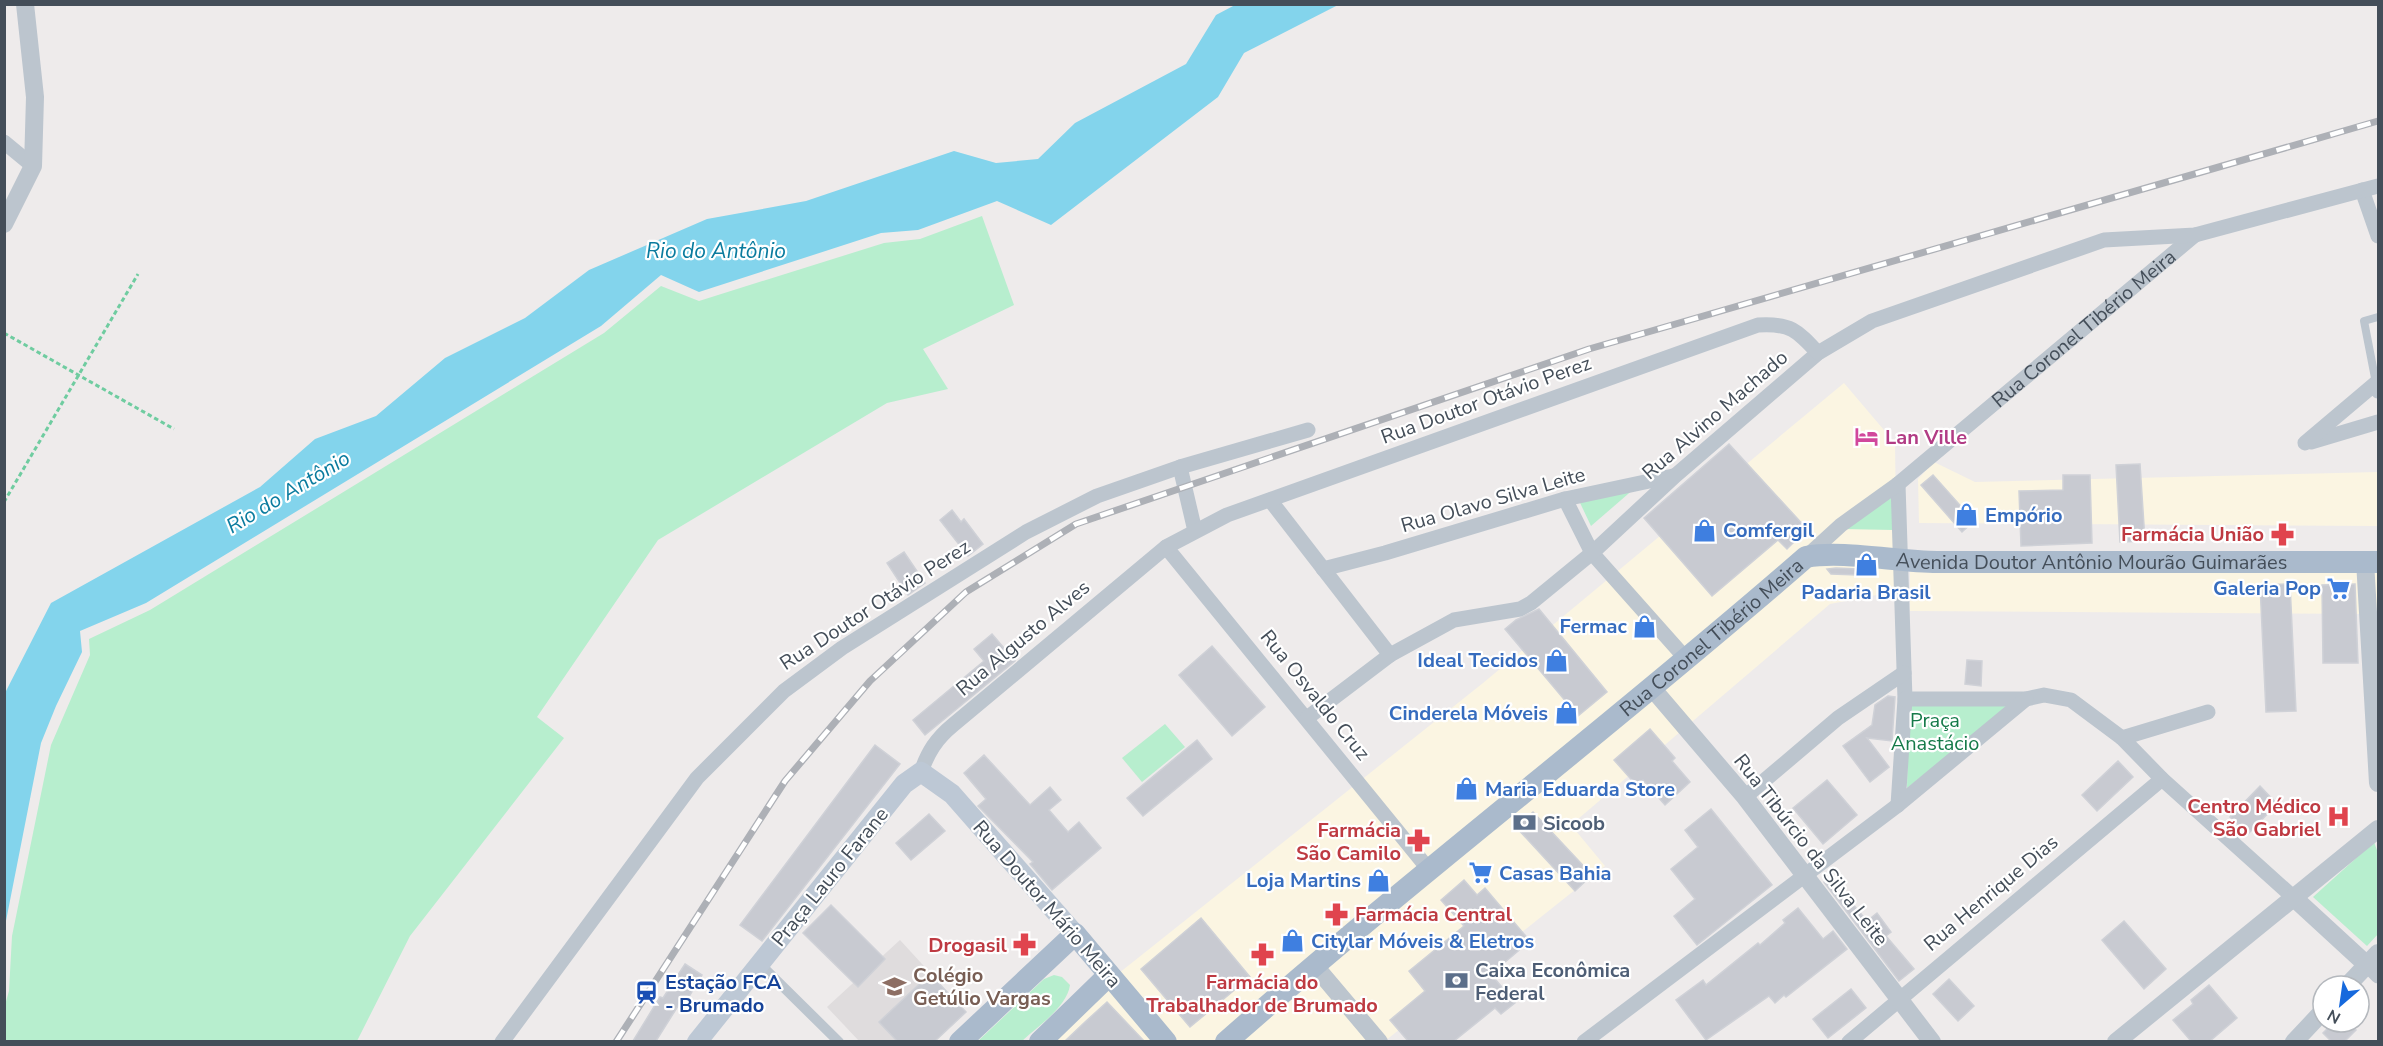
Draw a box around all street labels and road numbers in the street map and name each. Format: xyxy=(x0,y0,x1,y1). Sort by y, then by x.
street label: Rua Coronel Tibério Meira xyxy=(1986,243,2182,413)
street label: Rua Alvino Machado xyxy=(1636,344,1794,486)
street label: Rua Doutor Otávio Perez xyxy=(1377,349,1595,451)
street label: Rua Olavo Silva Leite xyxy=(1398,461,1588,539)
street label: Rua Doutor Otávio Perez xyxy=(775,533,975,677)
street label: Avenida Doutor Antônio Mourão Guimarães xyxy=(1895,546,2287,576)
street label: Rua Coronel Tibério Meira xyxy=(1614,552,1809,722)
street label: Rua Algusto Alves xyxy=(950,574,1096,702)
street label: Rua Osvaldo Cruz xyxy=(1254,624,1376,766)
street label: Rua Tibúrcio da Silva Leite xyxy=(1728,748,1894,952)
street label: Praça Lauro Farane xyxy=(765,802,895,952)
street label: Rua Doutor Mário Meira xyxy=(967,815,1127,993)
street label: Rua Henrique Dias xyxy=(1918,829,2064,957)

